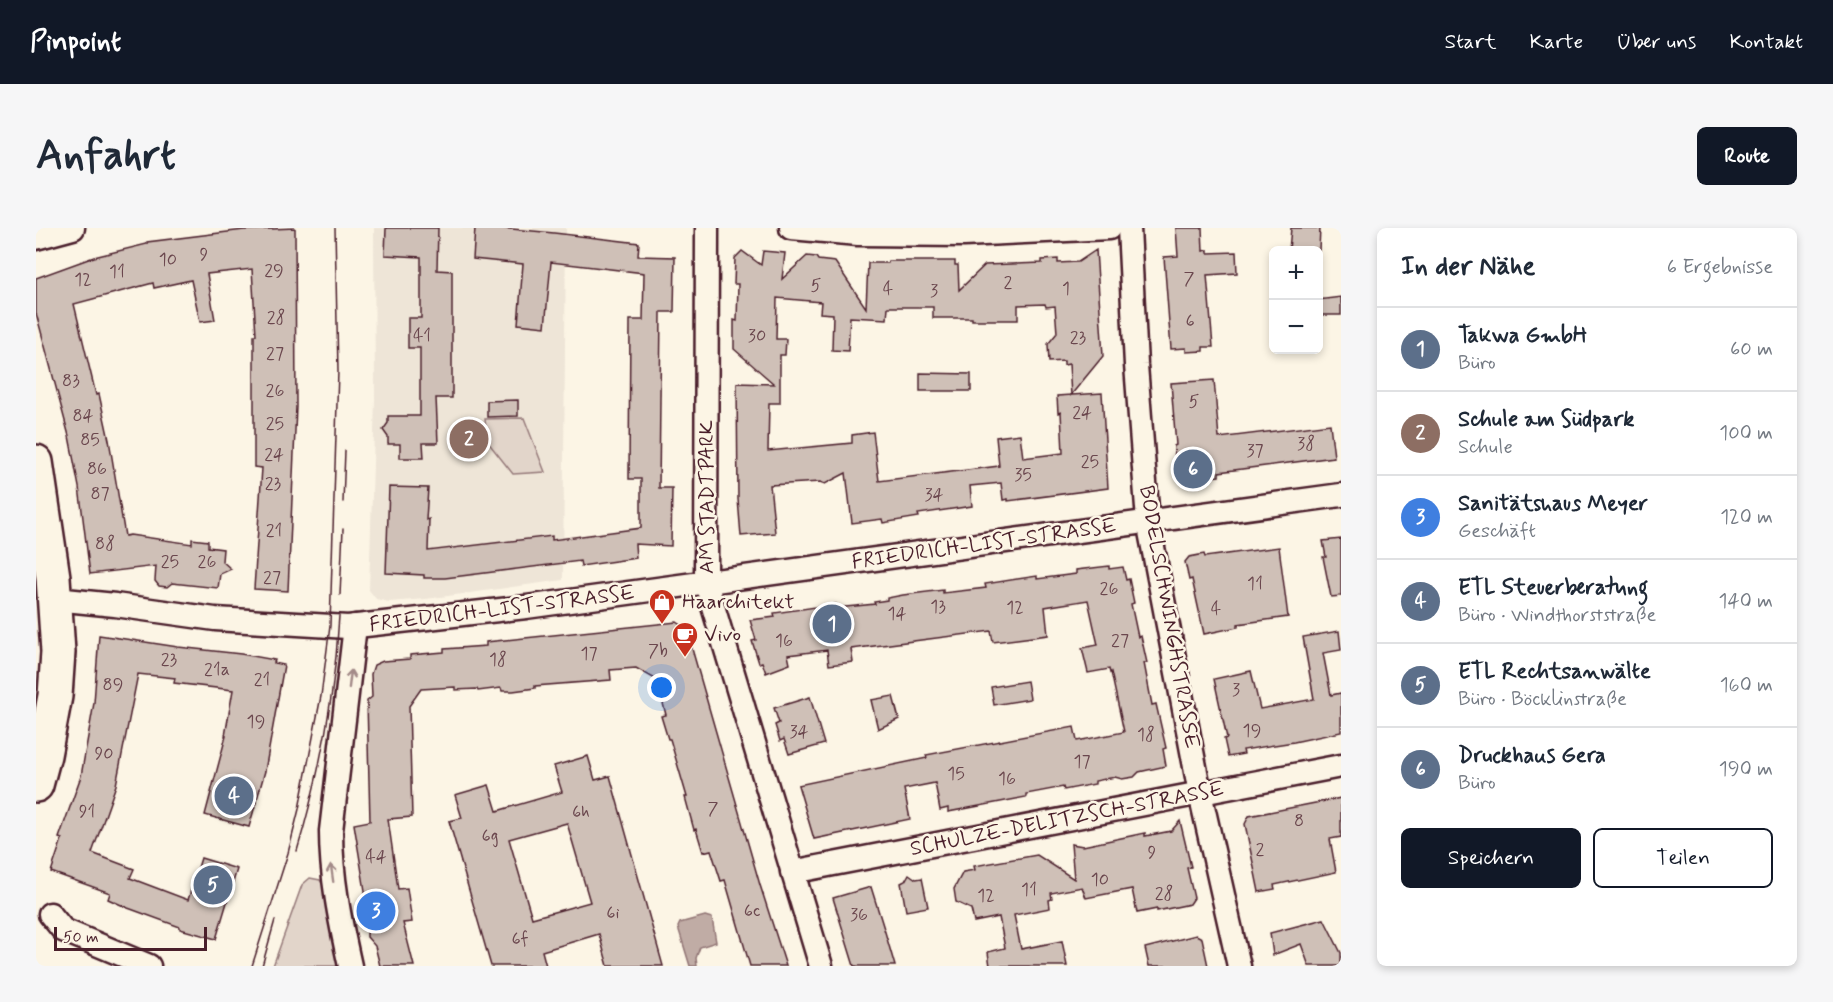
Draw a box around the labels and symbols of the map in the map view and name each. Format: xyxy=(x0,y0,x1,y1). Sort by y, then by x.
house number: 9 xyxy=(200,243,209,267)
house number: 10 xyxy=(159,248,177,272)
house number: 29 xyxy=(264,259,284,283)
house number: 11 xyxy=(109,260,125,284)
house number: 7 xyxy=(1184,267,1195,291)
house number: 12 xyxy=(74,268,92,292)
house number: 2 xyxy=(1004,271,1013,295)
house number: 5 xyxy=(811,274,822,298)
house number: 4 xyxy=(883,277,893,301)
house number: 1 xyxy=(1062,277,1070,301)
house number: 3 xyxy=(930,279,938,303)
house number: 28 xyxy=(267,306,285,330)
house number: 6 xyxy=(1185,309,1195,333)
house number: 41 xyxy=(413,324,431,348)
house number: 30 xyxy=(748,324,766,348)
house number: 23 xyxy=(1070,326,1087,350)
house number: 27 xyxy=(266,342,284,366)
house number: 83 xyxy=(62,369,80,393)
house number: 26 xyxy=(266,379,284,403)
house number: 5 xyxy=(1189,390,1200,414)
house number: 24 xyxy=(1072,401,1092,425)
house number: 84 xyxy=(72,404,94,428)
house number: 25 xyxy=(266,412,284,436)
pin: 2 xyxy=(450,416,488,462)
street label: AM STADTPARK xyxy=(693,420,721,574)
house number: 85 xyxy=(80,428,100,452)
house number: 38 xyxy=(1297,432,1315,456)
house number: 37 xyxy=(1246,439,1264,463)
house number: 24 xyxy=(264,443,284,467)
pin: 6 xyxy=(1174,446,1212,492)
house number: 25 xyxy=(1081,450,1099,474)
house number: 86 xyxy=(87,457,107,481)
house number: 35 xyxy=(1014,463,1032,487)
house number: 23 xyxy=(265,472,282,496)
house number: 87 xyxy=(90,482,110,506)
house number: 34 xyxy=(924,483,944,507)
street label: BODELSCHWINGHSTRASSE xyxy=(1132,483,1206,751)
street label: FRIEDRICH-LIST-STRASSE xyxy=(850,512,1118,576)
house number: 21 xyxy=(266,519,282,543)
house number: 88 xyxy=(95,532,115,556)
house number: 25 xyxy=(161,550,179,574)
house number: 26 xyxy=(198,550,216,574)
house number: 27 xyxy=(263,566,281,590)
house number: 11 xyxy=(1247,572,1263,596)
house number: 26 xyxy=(1100,577,1118,601)
street label: FRIEDRICH-LIST-STRASSE xyxy=(368,579,636,639)
shop icon: Haarchitekt xyxy=(647,587,677,625)
place label: Haarchitekt xyxy=(682,588,794,616)
house number: 13 xyxy=(930,595,946,619)
house number: 12 xyxy=(1006,596,1024,620)
house number: 4 xyxy=(1211,597,1221,621)
pin: 1 xyxy=(812,602,852,646)
house number: 14 xyxy=(888,602,907,626)
cafe icon: Vivo xyxy=(670,620,700,658)
place label: Vivo xyxy=(704,621,741,649)
house number: 16 xyxy=(775,629,793,653)
house number: 27 xyxy=(1111,629,1129,653)
house number: 7b xyxy=(648,639,668,663)
house number: 17 xyxy=(580,642,598,666)
house number: 23 xyxy=(161,648,178,672)
house number: 18 xyxy=(489,648,507,672)
house number: 21a xyxy=(204,658,230,682)
house number: 21 xyxy=(254,668,270,692)
one-way arrow xyxy=(344,670,355,690)
house number: 89 xyxy=(103,673,123,697)
your location xyxy=(647,673,676,702)
house number: 3 xyxy=(1232,678,1240,702)
house number: 19 xyxy=(247,710,265,734)
house number: 19 xyxy=(1243,719,1261,743)
house number: 34 xyxy=(789,720,809,744)
house number: 18 xyxy=(1137,723,1155,747)
house number: 90 xyxy=(94,742,114,766)
house number: 17 xyxy=(1073,750,1091,774)
house number: 15 xyxy=(947,762,965,786)
house number: 16 xyxy=(998,767,1016,791)
pin: 4 xyxy=(214,774,254,818)
street label: SCHULZE-DELITZSCH-STRASSE xyxy=(908,775,1226,863)
house number: 7 xyxy=(708,797,719,821)
house number: 91 xyxy=(79,800,95,824)
house number: 6h xyxy=(572,800,590,824)
house number: 8 xyxy=(1294,809,1304,833)
house number: 6g xyxy=(481,824,499,848)
house number: 2 xyxy=(1256,838,1265,862)
house number: 9 xyxy=(1148,841,1157,865)
house number: 44 xyxy=(365,845,387,869)
pin: 5 xyxy=(194,862,232,908)
one-way arrow xyxy=(327,864,338,884)
house number: 10 xyxy=(1091,868,1109,892)
house number: 11 xyxy=(1021,878,1037,902)
house number: 28 xyxy=(1155,882,1173,906)
house number: 12 xyxy=(977,884,995,908)
pin: 3 xyxy=(356,888,396,934)
house number: 6c xyxy=(744,899,760,923)
house number: 6i xyxy=(606,901,620,925)
house number: 36 xyxy=(850,903,868,927)
scale bar xyxy=(54,924,207,952)
house number: 6f xyxy=(512,927,529,951)

